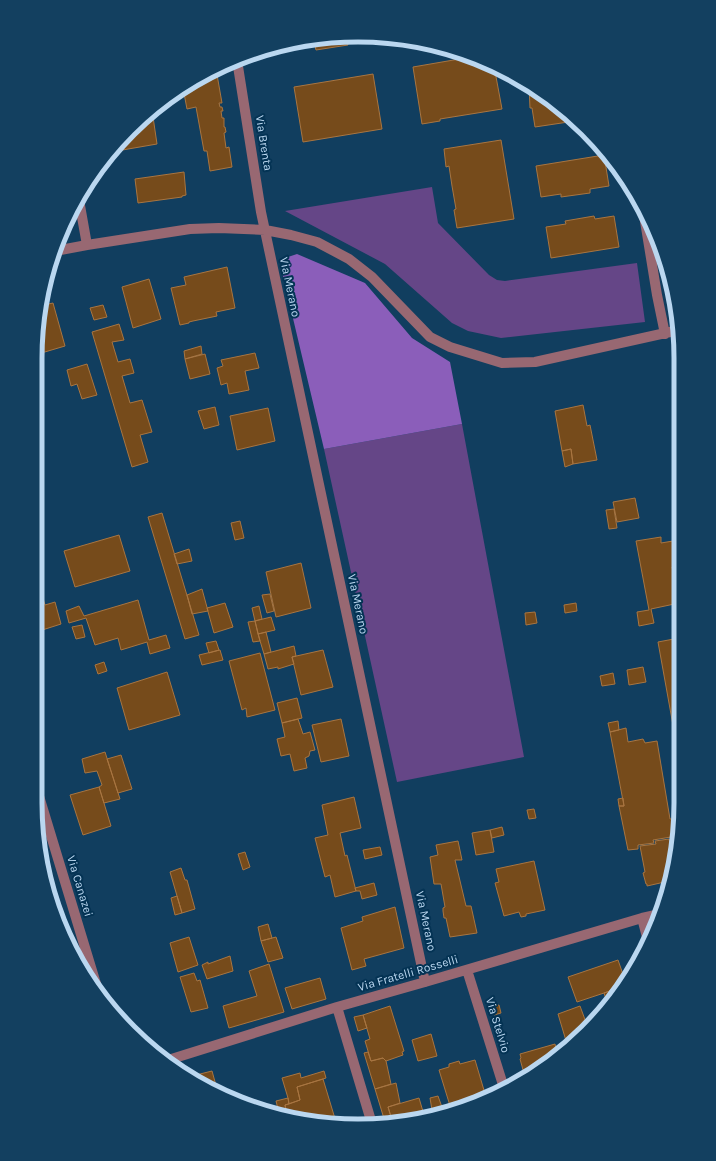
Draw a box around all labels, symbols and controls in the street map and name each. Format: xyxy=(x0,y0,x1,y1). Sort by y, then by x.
street label: Via Brenta xyxy=(253,114,275,172)
street label: Via Merano xyxy=(277,256,303,318)
street label: Via Merano xyxy=(345,573,371,635)
street label: Via Canazei xyxy=(64,854,96,918)
street label: Via Merano xyxy=(413,890,439,952)
street label: Via Fratelli Rosselli xyxy=(356,952,460,994)
street label: Via Stelvio xyxy=(483,996,513,1054)

